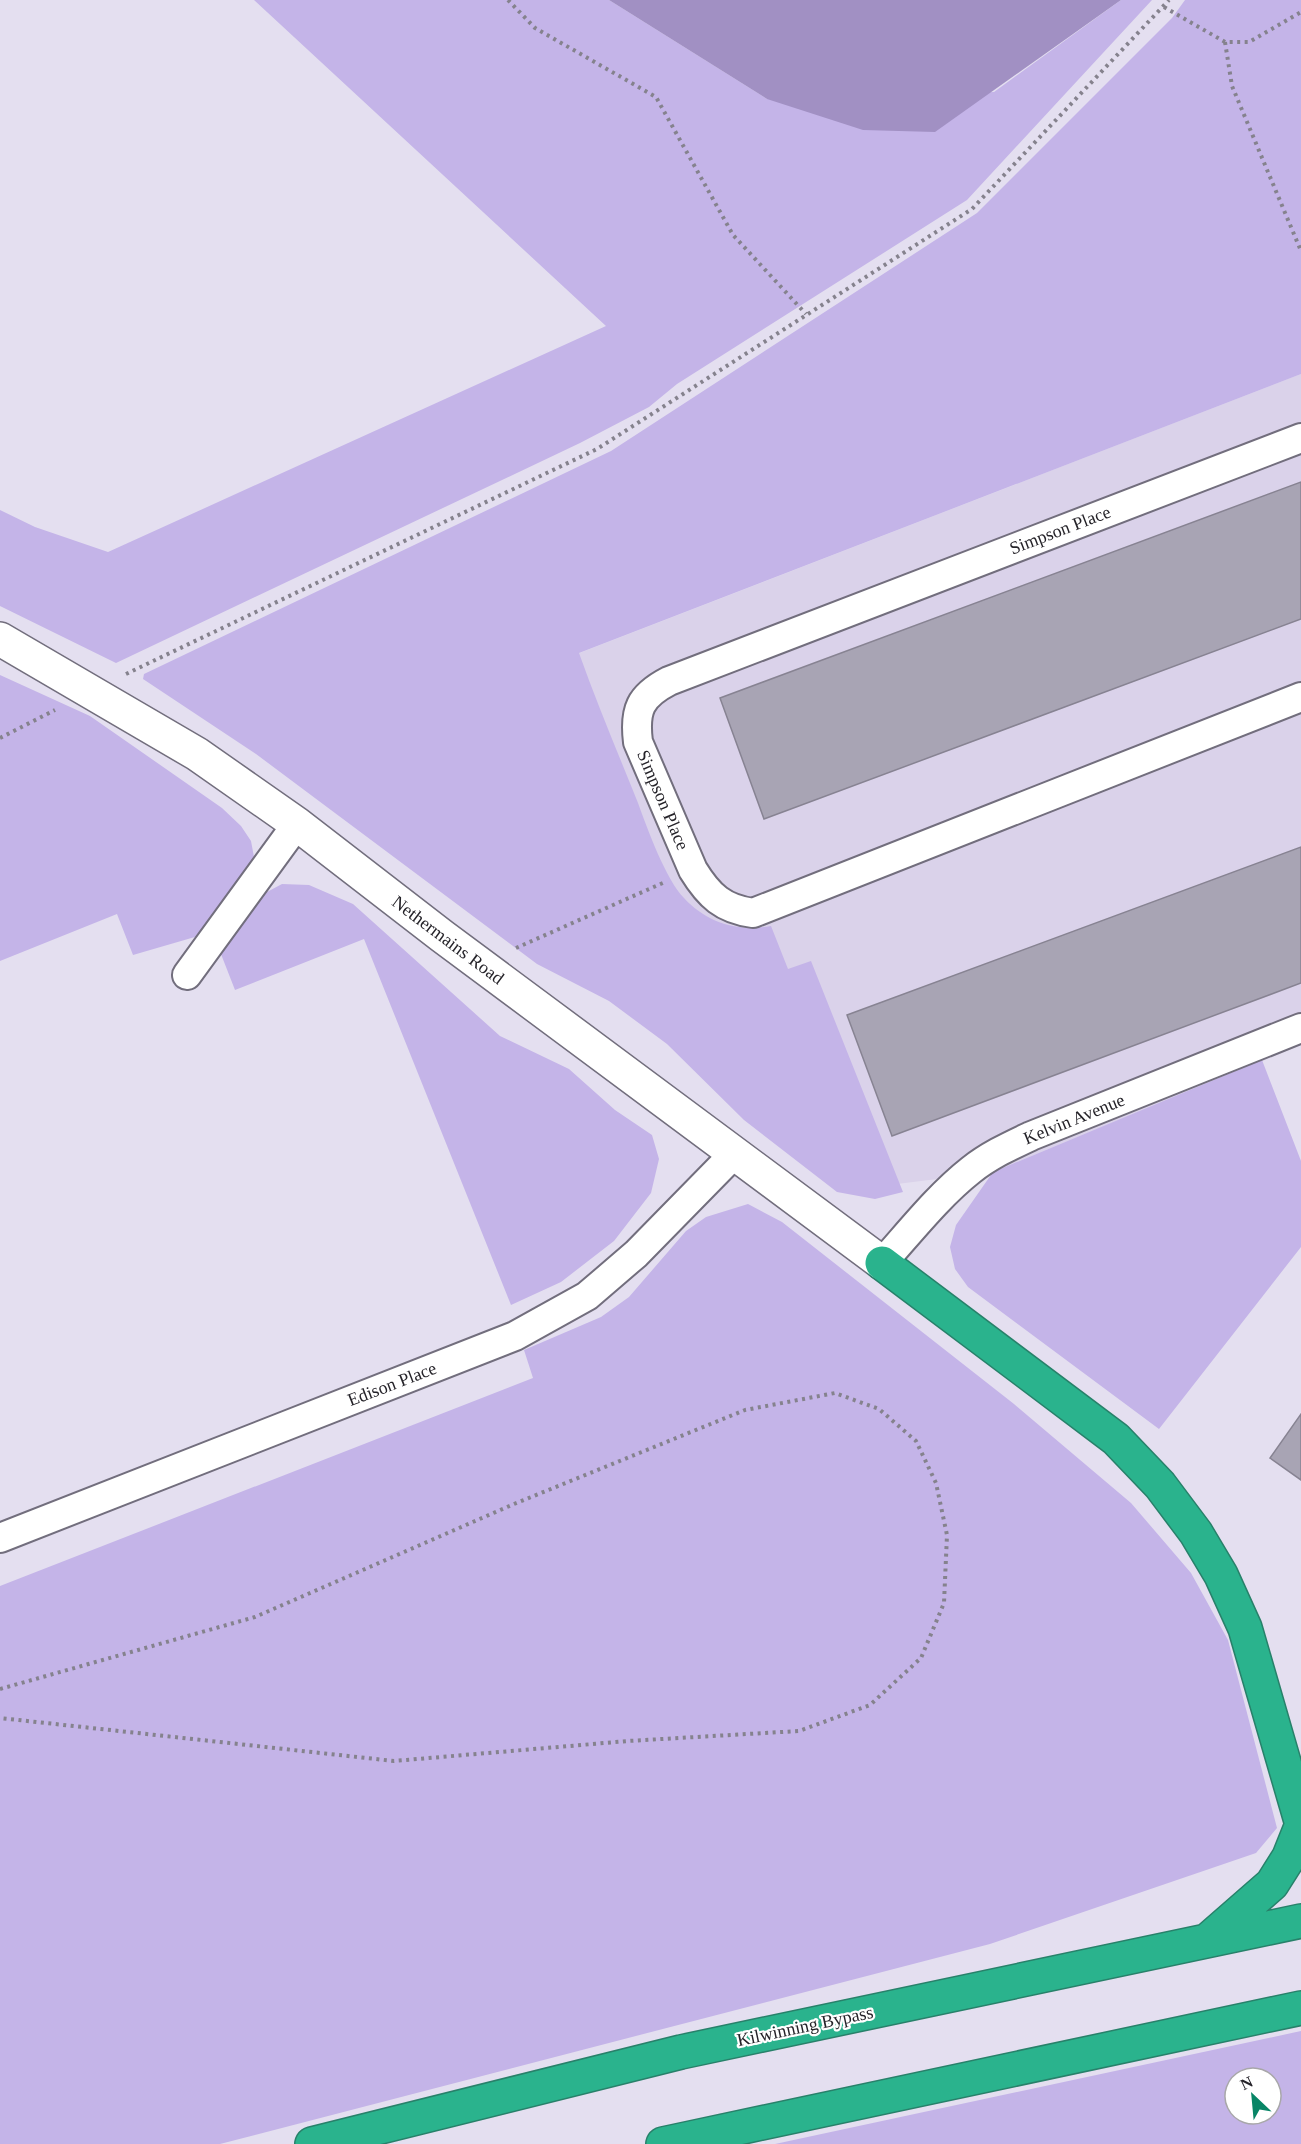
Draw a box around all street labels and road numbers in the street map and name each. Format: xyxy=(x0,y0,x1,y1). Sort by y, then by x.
street label: Simpson Place xyxy=(1007,502,1113,558)
street label: Simpson Place xyxy=(633,747,693,853)
street label: Nethermains Road xyxy=(388,892,508,988)
street label: Kelvin Avenue xyxy=(1021,1090,1127,1148)
street label: Edison Place xyxy=(345,1358,439,1410)
street label: Kilwinning Bypass xyxy=(735,2002,875,2050)

